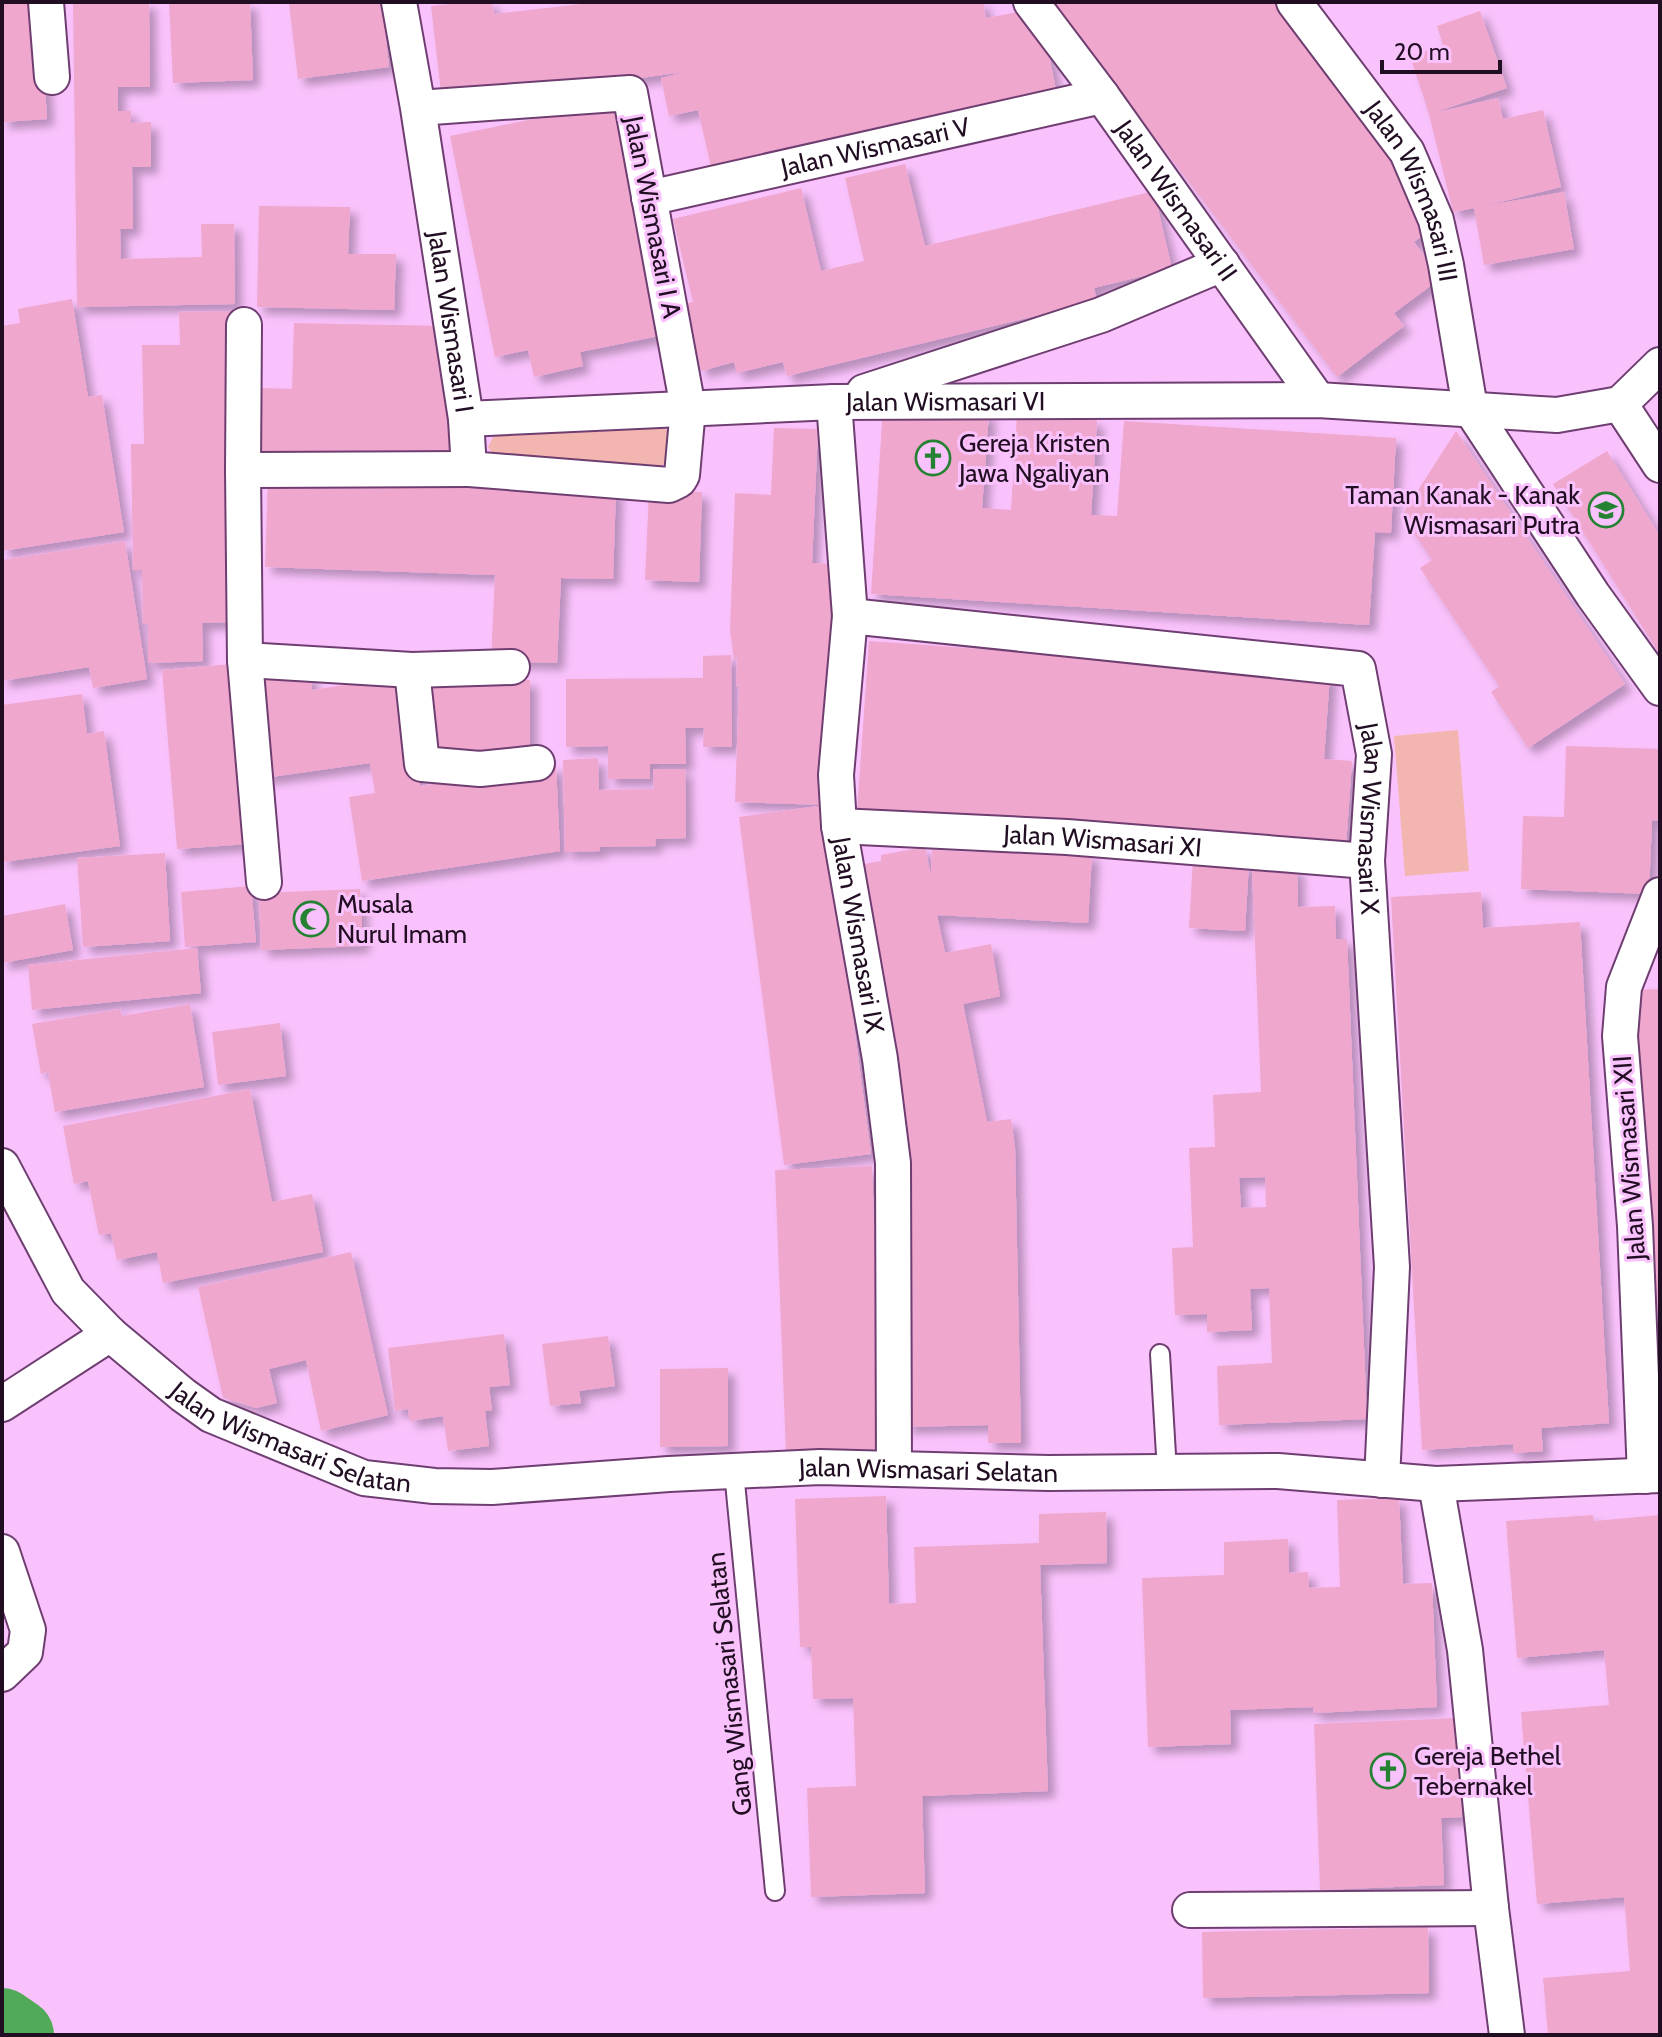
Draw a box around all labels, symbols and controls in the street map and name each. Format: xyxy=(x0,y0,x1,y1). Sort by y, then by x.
scale bar xyxy=(1382,24,1500,74)
text: 20 m xyxy=(1394,37,1450,66)
street label: Jalan Wismasari III xyxy=(1357,94,1465,284)
street label: Jalan Wismasari V xyxy=(777,110,973,184)
street label: Jalan Wismasari I A xyxy=(618,112,688,321)
street label: Jalan Wismasari II xyxy=(1108,113,1244,287)
street label: Jalan Wismasari I xyxy=(421,228,481,415)
street label: Jalan Wismasari VI xyxy=(845,385,1045,418)
place label: Gereja Kristen Jawa Ngaliyan xyxy=(958,427,1110,489)
church icon: Gereja Kristen Jawa Ngaliyan xyxy=(914,439,952,477)
place label: Taman Kanak - Kanak Wismasari Putra xyxy=(1345,479,1581,541)
school or university icon: Taman Kanak - Kanak Wismasari Putra xyxy=(1587,491,1625,529)
street label: Jalan Wismasari X xyxy=(1351,719,1391,916)
street label: Jalan Wismasari XI xyxy=(1002,818,1203,864)
street label: Jalan Wismasari IX xyxy=(825,833,891,1036)
place label: Musala Nurul Imam xyxy=(337,888,467,950)
mosque icon: Musala Nurul Imam xyxy=(292,900,330,938)
street label: Jalan Wismasari XII xyxy=(1606,1054,1652,1263)
street label: Jalan Wismasari Selatan xyxy=(163,1374,413,1499)
street label: Jalan Wismasari Selatan xyxy=(797,1451,1058,1489)
street label: Gang Wismasari Selatan xyxy=(699,1551,759,1817)
place label: Gereja Bethel Tebernakel xyxy=(1414,1740,1561,1802)
church icon: Gereja Bethel Tebernakel xyxy=(1369,1752,1407,1790)

